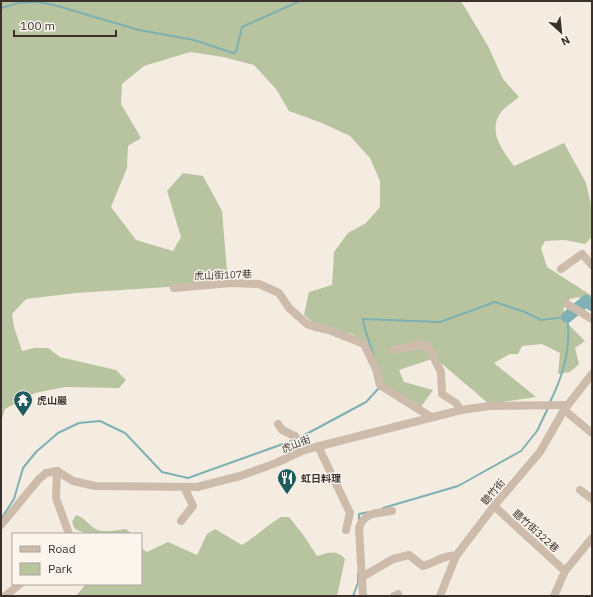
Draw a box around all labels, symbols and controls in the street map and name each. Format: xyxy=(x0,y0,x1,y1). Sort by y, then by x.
scale bar xyxy=(14,12,116,38)
north arrow xyxy=(541,12,581,52)
text: 100 m xyxy=(20,18,55,33)
text: N xyxy=(559,33,572,49)
street label: 虎山街107巷 xyxy=(194,267,252,283)
temple icon: 虎山巖 xyxy=(12,389,34,417)
place label: 虎山巖 xyxy=(37,394,67,407)
street label: 虎山街 xyxy=(280,433,312,455)
restaurant icon: 虹日料理 xyxy=(276,467,298,495)
place label: 虹日料理 xyxy=(301,472,341,485)
street label: 聽竹街 xyxy=(478,476,508,508)
street label: 聽竹街322巷 xyxy=(510,507,562,555)
legend xyxy=(12,533,142,585)
text: Road xyxy=(48,541,76,556)
text: Park xyxy=(48,561,73,576)

